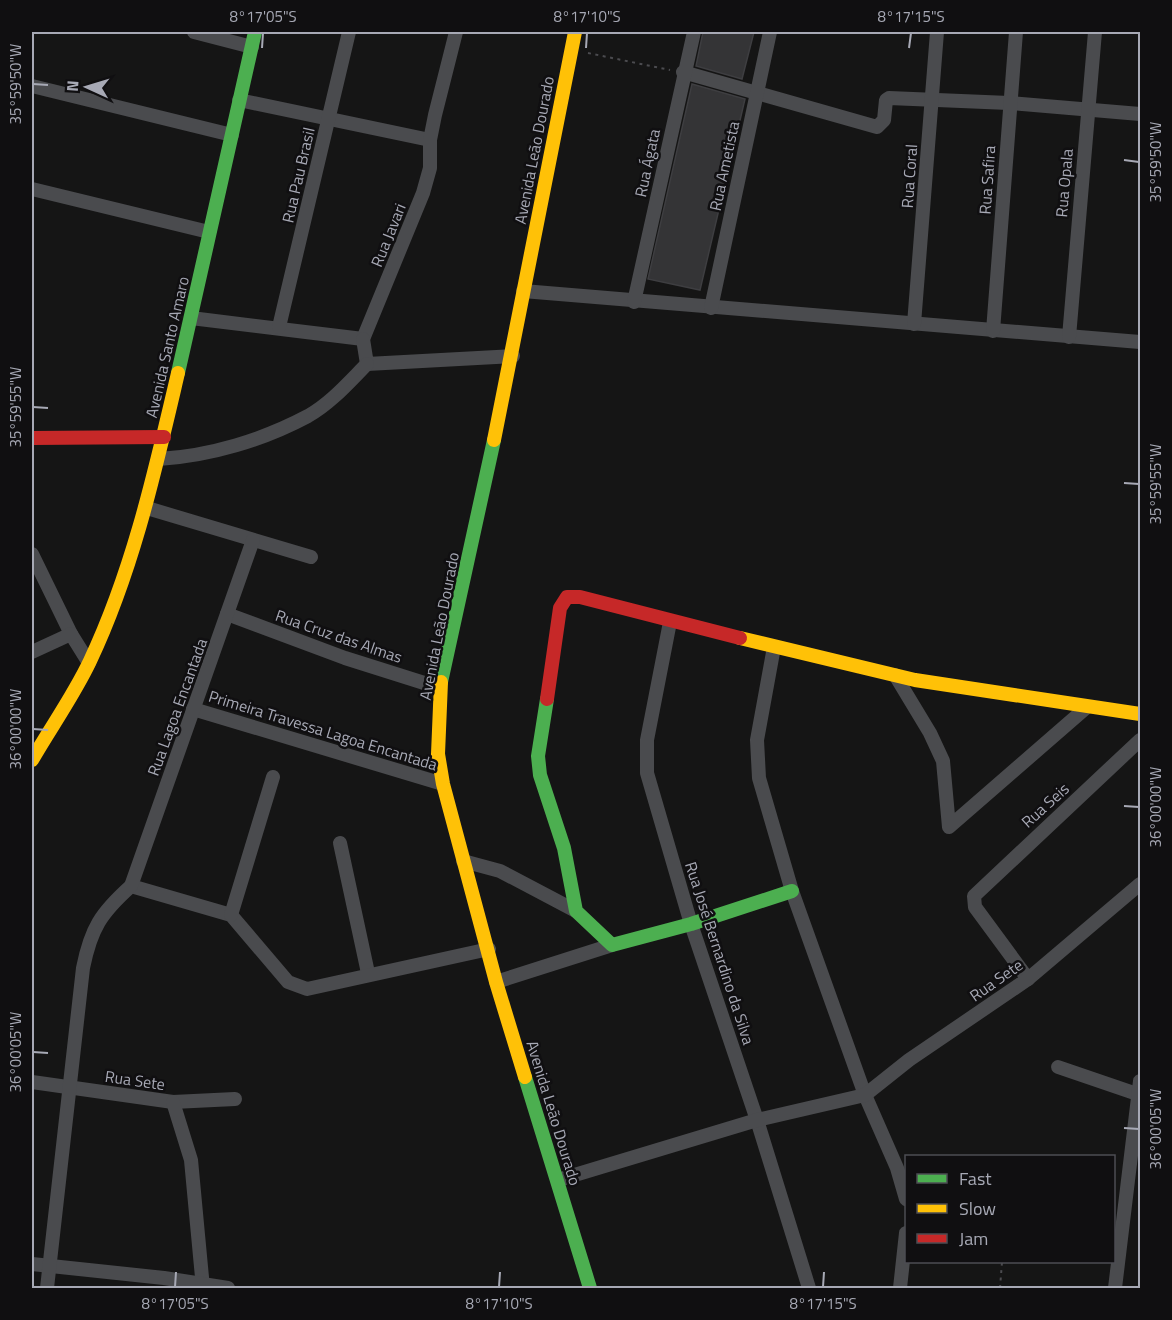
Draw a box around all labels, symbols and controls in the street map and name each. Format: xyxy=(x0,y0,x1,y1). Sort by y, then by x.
text: 8°17'05"S xyxy=(229,5,297,28)
text: 8°17'10"S xyxy=(553,5,621,28)
text: 8°17'15"S xyxy=(877,5,945,28)
text: 35°59'50"W xyxy=(4,44,27,124)
north arrow xyxy=(57,57,117,117)
street label: Avenida Leão Dourado xyxy=(508,74,560,226)
text: N xyxy=(60,80,84,92)
street label: Rua Ametista xyxy=(703,119,745,213)
text: 35°59'50"W xyxy=(1144,122,1167,202)
street label: Rua Pau Brasil xyxy=(275,125,321,225)
street label: Rua Ágata xyxy=(628,127,666,199)
street label: Rua Coral xyxy=(895,143,923,209)
street label: Rua Safira xyxy=(973,145,1001,215)
street label: Rua Opala xyxy=(1049,148,1079,218)
street label: Rua Javari xyxy=(364,199,412,271)
street label: Avenida Santo Amaro xyxy=(139,274,195,420)
text: 35°59'55"W xyxy=(4,367,27,447)
text: 35°59'55"W xyxy=(1144,444,1167,524)
street label: Avenida Leão Dourado xyxy=(413,550,465,702)
street label: Rua Cruz das Almas xyxy=(272,603,406,669)
street label: Rua Lagoa Encantada xyxy=(141,635,213,779)
street label: Primeira Travessa Lagoa Encantada xyxy=(206,684,440,776)
text: 36°00'00"W xyxy=(4,689,27,769)
text: 36°00'00"W xyxy=(1144,767,1167,847)
street label: Rua Seis xyxy=(1016,777,1074,833)
street label: Rua José Bernardino da Silva xyxy=(679,858,761,1048)
street label: Rua Sete xyxy=(964,953,1028,1007)
text: 36°00'05"W xyxy=(4,1012,27,1092)
street label: Avenida Leão Dourado xyxy=(521,1038,587,1188)
street label: Rua Sete xyxy=(103,1064,167,1096)
text: 36°00'05"W xyxy=(1144,1089,1167,1169)
legend xyxy=(905,1155,1115,1263)
text: Fast xyxy=(959,1165,992,1192)
text: Slow xyxy=(959,1195,996,1222)
text: Jam xyxy=(959,1225,988,1252)
text: 8°17'05"S xyxy=(141,1292,209,1315)
text: 8°17'10"S xyxy=(465,1292,533,1315)
text: 8°17'15"S xyxy=(789,1292,857,1315)

